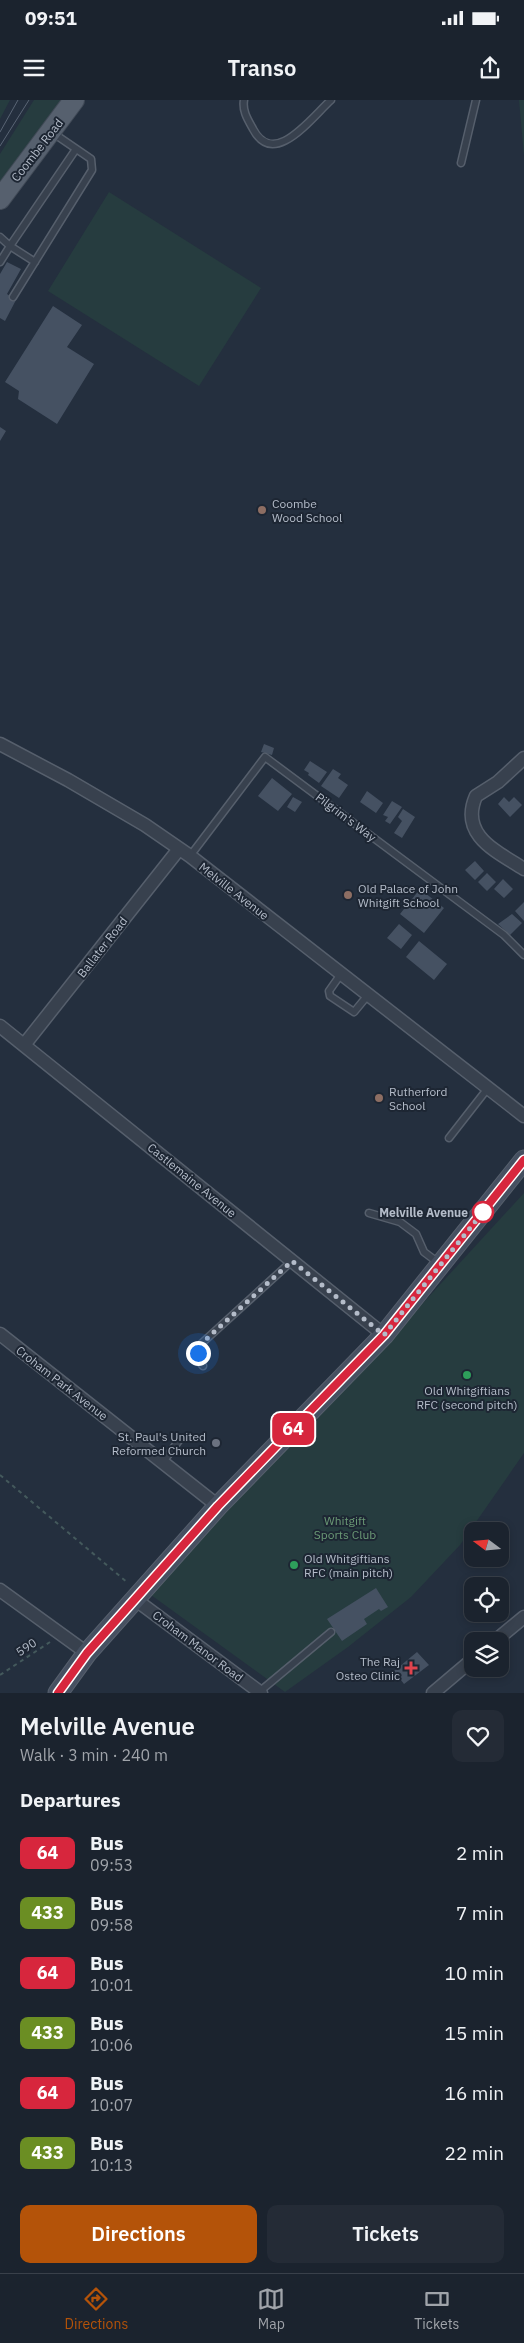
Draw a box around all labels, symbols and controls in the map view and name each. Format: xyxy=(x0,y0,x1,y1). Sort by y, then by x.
text: 09:51 xyxy=(25,6,77,30)
text: Transo xyxy=(228,53,296,82)
icon: menu xyxy=(20,54,48,82)
icon: share xyxy=(476,54,504,82)
street label: Coombe Road xyxy=(8,116,66,184)
place label: Coombe Wood School xyxy=(272,496,342,525)
marker: Coombe Wood School xyxy=(256,504,268,516)
street label: Pilgrim's Way xyxy=(313,789,379,845)
street label: Melville Avenue xyxy=(196,859,272,923)
place label: Old Palace of John Whitgift School xyxy=(358,881,458,910)
marker: Old Palace of John Whitgift School xyxy=(342,889,354,901)
street label: Ballater Road xyxy=(74,914,130,980)
place label: Rutherford School xyxy=(389,1084,447,1113)
marker: Rutherford School xyxy=(373,1092,385,1104)
street label: Castlemaine Avenue xyxy=(145,1140,240,1221)
marker: Melville Avenue xyxy=(472,1201,494,1223)
place label: Melville Avenue xyxy=(379,1205,468,1220)
your location xyxy=(186,1341,211,1366)
street label: Croham Park Avenue xyxy=(13,1343,111,1424)
marker: Old Whitgiftians RFC (second pitch) xyxy=(461,1369,473,1381)
place label: Old Whitgiftians RFC (second pitch) xyxy=(416,1383,518,1412)
line badge: 64 xyxy=(270,1413,316,1445)
text: 64 xyxy=(282,1417,304,1440)
place label: St. Paul's United Reformed Church xyxy=(112,1429,206,1458)
marker: St. Paul's United Reformed Church xyxy=(210,1437,222,1449)
park label: Whitgift Sports Club xyxy=(314,1513,376,1542)
north arrow xyxy=(464,1522,509,1568)
map controls xyxy=(464,1522,509,1677)
place label: Old Whitgiftians RFC (main pitch) xyxy=(304,1551,393,1580)
marker: Old Whitgiftians RFC (main pitch) xyxy=(288,1559,300,1571)
button: locate xyxy=(464,1577,509,1622)
street label: Croham Manor Road xyxy=(150,1607,246,1685)
button: layers xyxy=(464,1632,509,1677)
street label: 590 xyxy=(13,1635,39,1659)
place label: The Raj Osteo Clinic xyxy=(336,1654,400,1683)
marker: The Raj Osteo Clinic xyxy=(404,1661,418,1675)
text: Melville Avenue xyxy=(20,1710,195,1742)
button: heart xyxy=(452,1710,504,1762)
text: Walk · 3 min · 240 m xyxy=(20,1745,168,1765)
text: Departures xyxy=(20,1788,120,1812)
text: Bus xyxy=(90,1831,124,1855)
text: 64 xyxy=(37,1841,58,1864)
text: 2 min xyxy=(456,1841,504,1865)
text: 09:53 xyxy=(90,1855,133,1875)
text: Bus xyxy=(90,1891,124,1915)
text: 433 xyxy=(31,1901,64,1924)
text: 7 min xyxy=(456,1901,504,1925)
text: 09:58 xyxy=(90,1915,133,1935)
text: Bus xyxy=(90,1951,124,1975)
text: 64 xyxy=(37,1961,58,1984)
text: 10 min xyxy=(445,1961,504,1985)
text: 10:01 xyxy=(90,1975,133,1995)
text: Bus xyxy=(90,2011,124,2035)
text: 433 xyxy=(31,2021,64,2044)
text: 15 min xyxy=(445,2021,504,2045)
text: 10:06 xyxy=(90,2035,133,2055)
text: Bus xyxy=(90,2071,124,2095)
text: 64 xyxy=(37,2081,58,2104)
text: 16 min xyxy=(445,2081,504,2105)
text: 10:07 xyxy=(90,2095,133,2115)
text: Bus xyxy=(90,2131,124,2155)
text: 433 xyxy=(31,2141,64,2164)
text: 22 min xyxy=(445,2141,504,2165)
text: 10:13 xyxy=(90,2155,133,2175)
button: Directions xyxy=(20,2205,257,2263)
button: Tickets xyxy=(267,2205,504,2263)
tab: Directions xyxy=(65,2285,128,2333)
tab: Map xyxy=(257,2285,285,2333)
tab: Tickets xyxy=(414,2285,459,2333)

